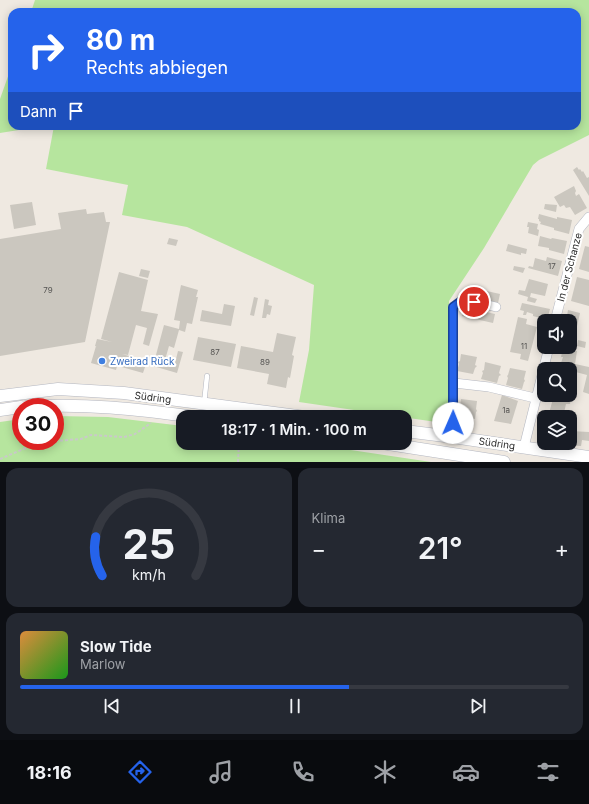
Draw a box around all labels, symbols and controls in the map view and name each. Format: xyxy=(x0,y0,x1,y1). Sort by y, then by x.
text: 80 m xyxy=(86,23,155,57)
icon: right xyxy=(20,24,72,76)
text: Rechts abbiegen xyxy=(86,57,228,78)
icon: arrive xyxy=(65,100,87,122)
text: Dann xyxy=(20,102,57,121)
street label: In der Schanze xyxy=(554,231,584,303)
house number: 17 xyxy=(548,261,556,271)
house number: 79 xyxy=(43,285,53,295)
pin xyxy=(457,285,491,319)
icon: arrive xyxy=(463,291,485,313)
map controls xyxy=(537,314,577,450)
button: sound xyxy=(537,314,577,354)
house number: 11 xyxy=(521,341,527,351)
house number: 87 xyxy=(210,347,220,357)
place label: Zweirad Rück xyxy=(110,355,175,367)
marker: Zweirad Rück xyxy=(97,356,107,366)
house number: 89 xyxy=(260,357,270,367)
button: search xyxy=(537,362,577,402)
street label: Südring xyxy=(134,389,172,405)
speed limit sign: 30 xyxy=(12,398,64,450)
position arrow xyxy=(432,402,474,444)
house number: 1a xyxy=(502,405,510,415)
button: layers xyxy=(537,410,577,450)
text: 18:17 · 1 Min. · 100 m xyxy=(221,420,367,439)
street label: Südring xyxy=(478,434,516,452)
text: Klima xyxy=(312,510,345,526)
text: 25 xyxy=(122,518,175,568)
text: 21° xyxy=(418,530,463,566)
text: − xyxy=(312,536,326,562)
text: + xyxy=(554,536,569,562)
text: km/h xyxy=(132,565,166,582)
text: Slow Tide xyxy=(80,637,152,656)
text: Marlow xyxy=(80,656,126,672)
icon: previous xyxy=(101,695,123,717)
icon: pause xyxy=(284,695,306,717)
icon: next xyxy=(467,695,489,717)
icon: directions xyxy=(126,758,154,786)
icon: music xyxy=(207,758,235,786)
icon: phone xyxy=(289,758,317,786)
icon: climate xyxy=(371,758,399,786)
icon: car xyxy=(452,758,480,786)
icon: filters xyxy=(534,758,562,786)
text: 18:16 xyxy=(27,762,72,783)

